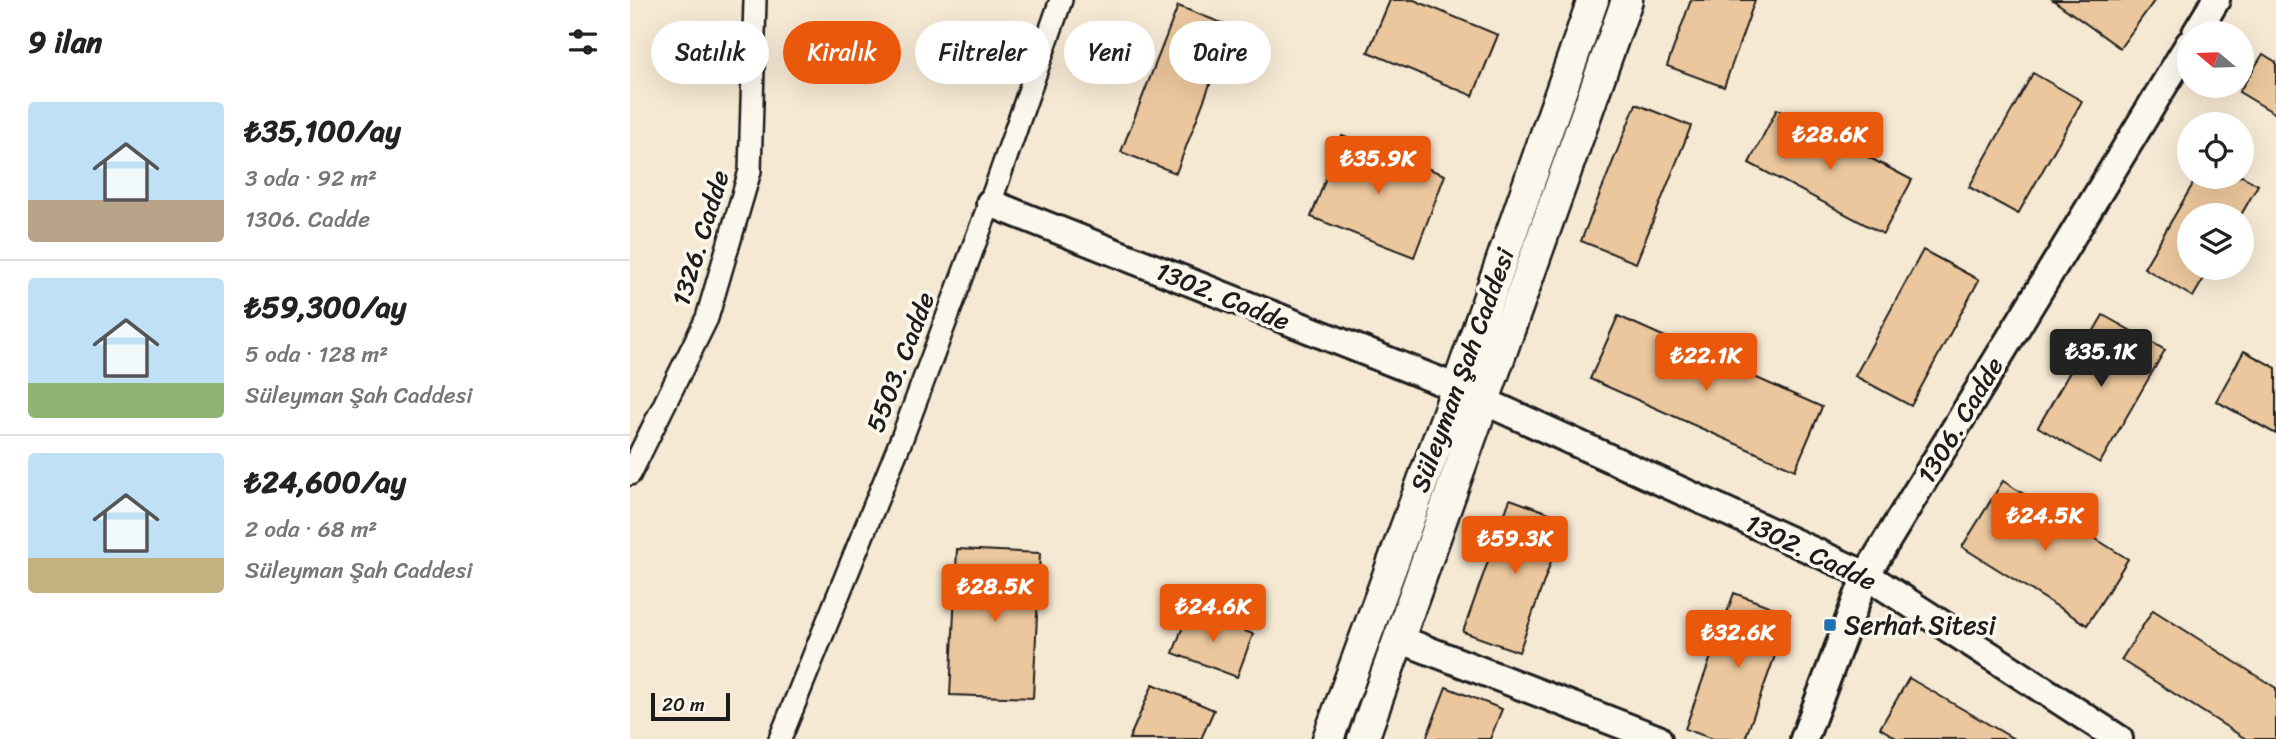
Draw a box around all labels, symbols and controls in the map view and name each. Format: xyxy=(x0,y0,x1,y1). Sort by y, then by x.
text: 9 ilan xyxy=(28,15,102,69)
chip: Satılık xyxy=(651,21,769,84)
chip: Kiralık xyxy=(783,21,901,84)
chip: Filtreler xyxy=(915,21,1050,84)
chip: Yeni xyxy=(1064,21,1155,84)
chip: Daire xyxy=(1169,21,1271,84)
north arrow xyxy=(2177,21,2254,98)
map controls xyxy=(2177,21,2254,280)
icon: filters xyxy=(564,23,602,61)
text: ₺35,100/ay xyxy=(245,104,401,158)
button: locate xyxy=(2177,112,2254,189)
pin: ₺28.6K xyxy=(1773,113,1887,172)
text: ₺28.6K xyxy=(1793,114,1867,155)
icon: home xyxy=(84,130,168,214)
pin: ₺35.9K xyxy=(1321,136,1435,196)
text: ₺35.9K xyxy=(1341,138,1415,179)
text: 3 oda · 92 m² xyxy=(245,158,377,199)
street label: 1326. Cadde xyxy=(658,164,742,312)
text: 1306. Cadde xyxy=(245,199,370,240)
button: layers xyxy=(2177,203,2254,280)
street label: Süleyman Şah Caddesi xyxy=(1396,240,1528,499)
street label: 1302. Cadde xyxy=(1149,248,1297,344)
text: ₺59,300/ay xyxy=(245,280,406,334)
street label: 5503. Cadde xyxy=(852,285,948,439)
icon: home xyxy=(84,306,168,390)
pin: ₺35.1K xyxy=(2044,330,2158,389)
text: ₺35.1K xyxy=(2066,331,2136,372)
text: 5 oda · 128 m² xyxy=(245,334,388,375)
pin: ₺22.1K xyxy=(1649,334,1763,393)
text: ₺22.1K xyxy=(1671,335,1741,376)
street label: 1306. Cadde xyxy=(1904,348,2016,492)
text: Süleyman Şah Caddesi xyxy=(245,375,473,416)
text: ₺24,600/ay xyxy=(245,455,406,509)
icon: home xyxy=(84,481,168,565)
pin: ₺24.5K xyxy=(1988,494,2102,553)
text: ₺24.5K xyxy=(2007,495,2083,536)
street label: 1302. Cadde xyxy=(1737,500,1885,604)
text: 2 oda · 68 m² xyxy=(245,509,377,550)
pin: ₺59.3K xyxy=(1458,516,1572,576)
text: ₺59.3K xyxy=(1478,518,1552,559)
text: Süleyman Şah Caddesi xyxy=(245,550,473,591)
pin: ₺28.5K xyxy=(938,564,1052,624)
text: ₺28.5K xyxy=(958,566,1032,607)
pin: ₺24.6K xyxy=(1156,584,1270,644)
text: ₺24.6K xyxy=(1176,586,1250,627)
place label: Serhat Sitesi xyxy=(1844,602,1996,648)
pin: ₺32.6K xyxy=(1681,610,1795,670)
text: ₺32.6K xyxy=(1702,612,1774,653)
marker: Serhat Sitesi xyxy=(1822,617,1838,633)
text: 20 m xyxy=(662,688,705,721)
scale bar xyxy=(651,690,730,722)

